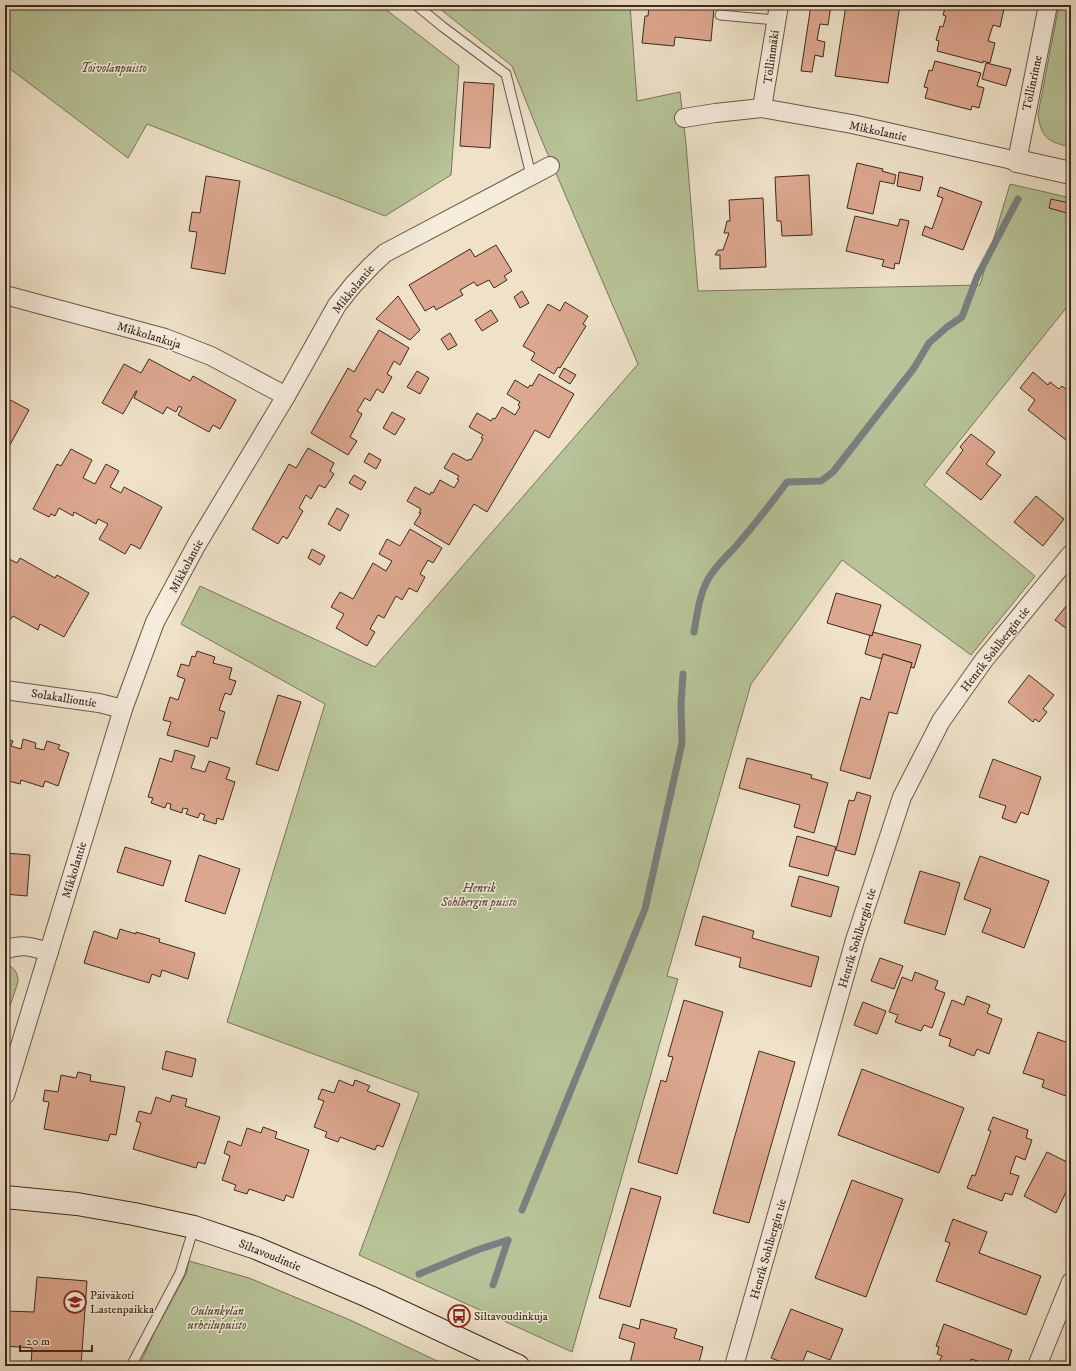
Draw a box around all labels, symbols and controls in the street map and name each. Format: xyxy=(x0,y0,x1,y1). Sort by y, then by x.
street label: Töllinmäki xyxy=(760,29,783,85)
street label: Töllinrinne xyxy=(1019,54,1046,112)
park label: Toivolanpuisto xyxy=(81,61,148,76)
street label: Mikkolantie xyxy=(848,118,908,145)
street label: Mikkolantie xyxy=(329,262,378,317)
street label: Mikkolankuja xyxy=(115,319,184,353)
street label: Mikkolantie xyxy=(166,537,207,596)
street label: Henrik Sohlbergin tie xyxy=(957,604,1033,695)
street label: Solakalliontie xyxy=(30,686,98,711)
street label: Mikkolantie xyxy=(59,840,90,900)
park label: Henrik Sohlbergin puisto xyxy=(440,881,518,910)
street label: Henrik Sohlbergin tie xyxy=(835,886,880,990)
street label: Henrik Sohlbergin tie xyxy=(747,1197,790,1301)
street label: Siltavoudintie xyxy=(236,1236,303,1275)
place label: Päiväkoti Lastenpaikka xyxy=(90,1288,155,1317)
school or university icon: Päiväkoti Lastenpaikka xyxy=(62,1289,88,1315)
bus stop icon: Siltavoudinkuja xyxy=(446,1303,472,1329)
park label: Oulunkylän urheilupuisto xyxy=(188,1304,247,1333)
place label: Siltavoudinkuja xyxy=(474,1309,549,1324)
scale bar xyxy=(20,1327,92,1353)
text: 20 m xyxy=(26,1334,50,1349)

